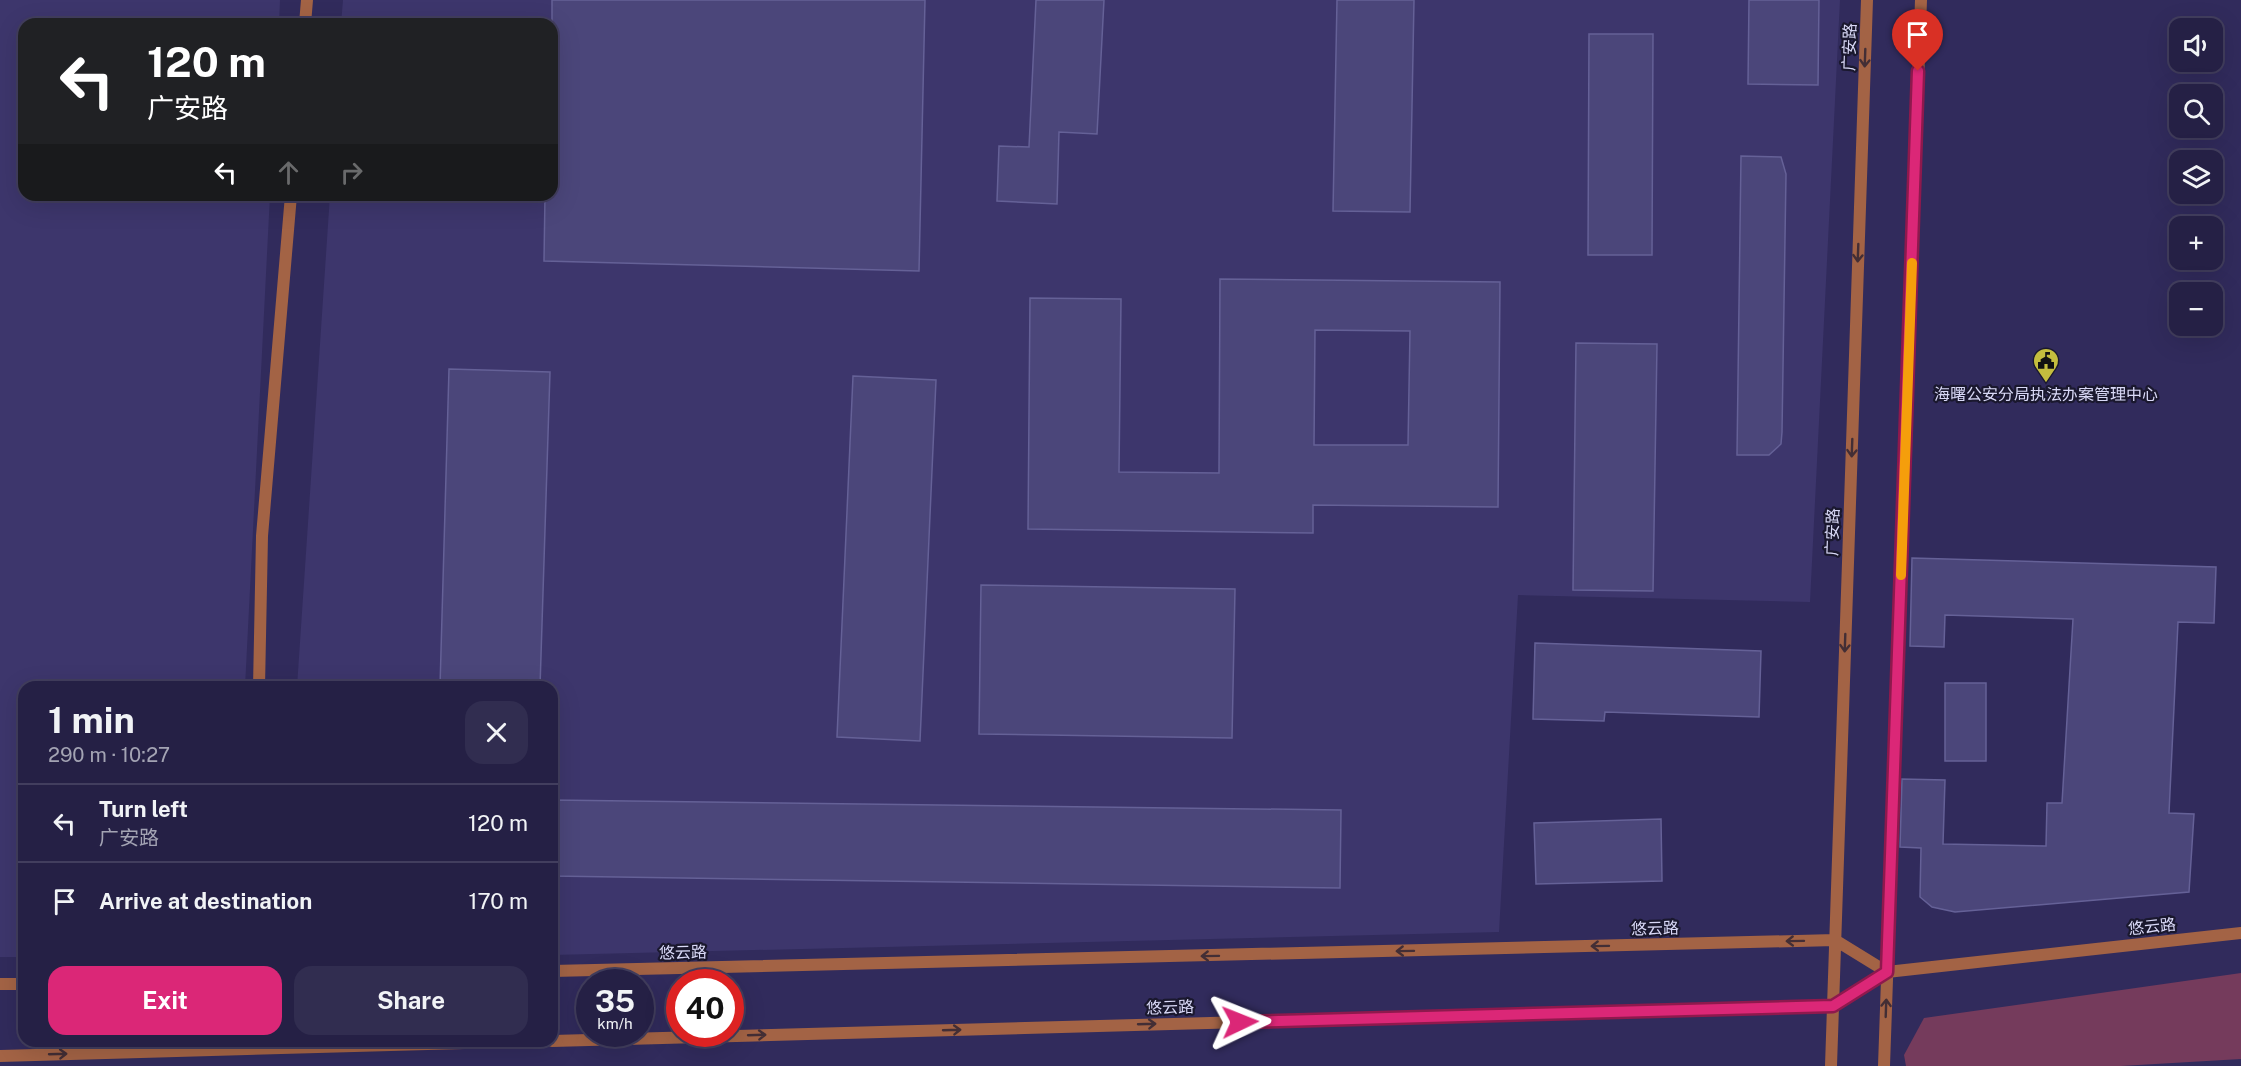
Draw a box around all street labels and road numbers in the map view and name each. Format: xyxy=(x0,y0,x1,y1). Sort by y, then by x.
street label: 广安路 xyxy=(1839,23,1860,71)
street label: 广安路 xyxy=(1822,508,1843,556)
street label: 悠云路 xyxy=(2127,915,2177,938)
street label: 悠云路 xyxy=(1631,919,1679,938)
street label: 悠云路 xyxy=(659,943,707,962)
street label: 悠云路 xyxy=(1146,997,1194,1018)

